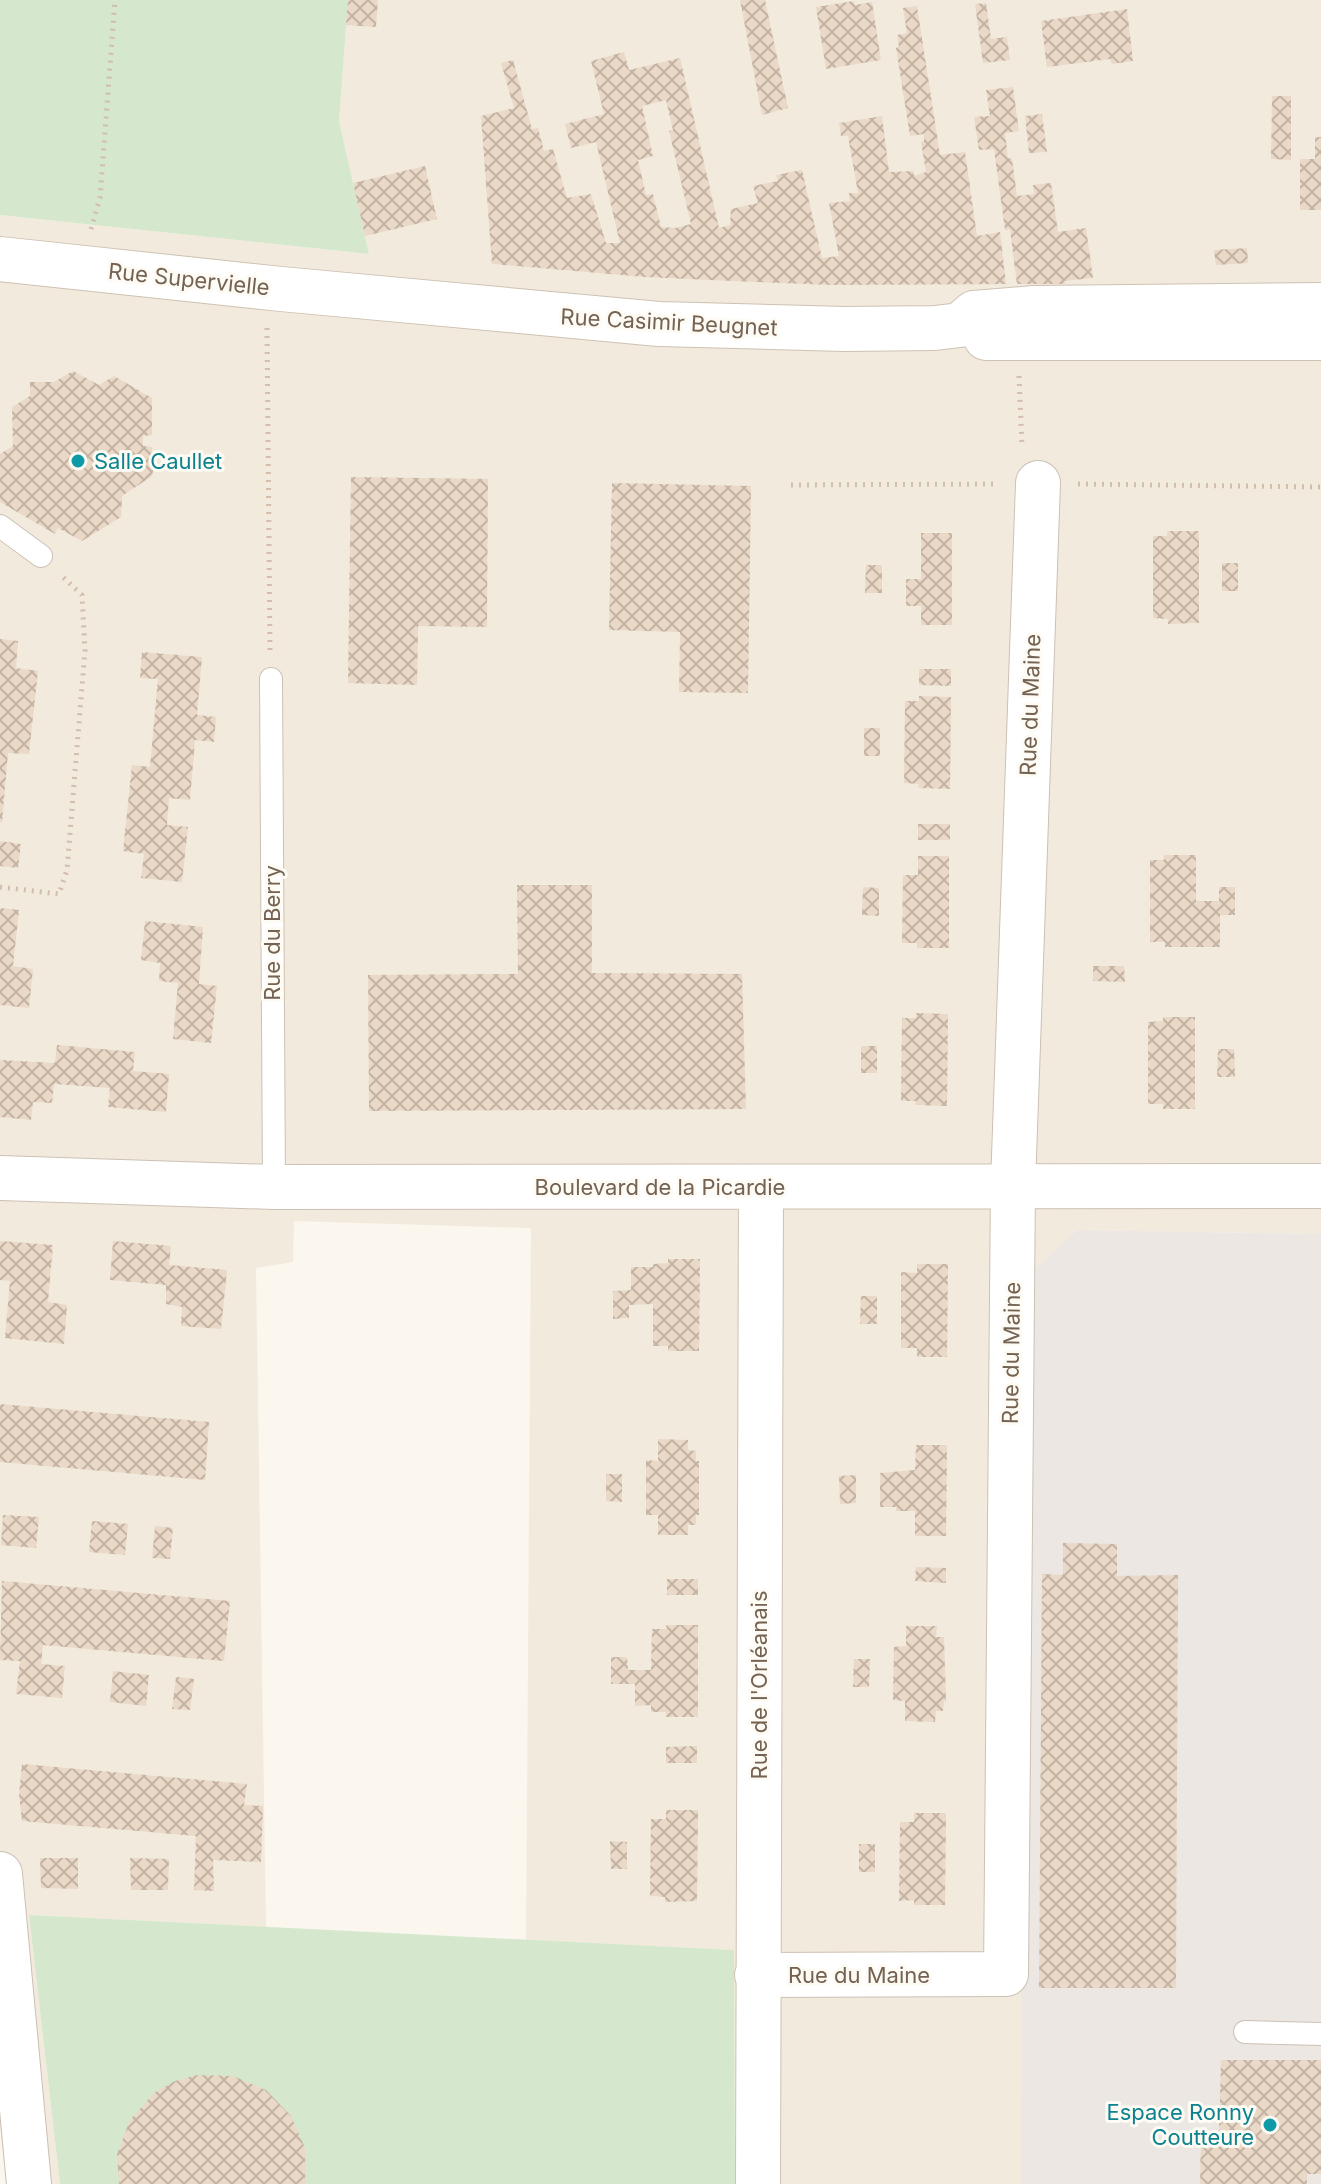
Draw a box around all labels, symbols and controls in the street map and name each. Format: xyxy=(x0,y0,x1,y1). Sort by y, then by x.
street label: Rue Supervielle xyxy=(107,258,271,300)
street label: Rue Casimir Beugnet xyxy=(560,303,778,341)
place label: Salle Caullet xyxy=(94,448,222,474)
marker: Salle Caullet xyxy=(69,452,87,470)
street label: Rue du Maine xyxy=(1015,633,1045,777)
street label: Rue du Berry xyxy=(259,865,285,1001)
street label: Boulevard de la Picardie xyxy=(535,1174,785,1200)
street label: Rue du Maine xyxy=(997,1282,1025,1424)
street label: Rue de l'Orléanais xyxy=(746,1590,772,1780)
street label: Rue du Maine xyxy=(788,1962,930,1988)
place label: Espace Ronny Coutteure xyxy=(1106,2099,1254,2150)
marker: Espace Ronny Coutteure xyxy=(1261,2116,1279,2134)

